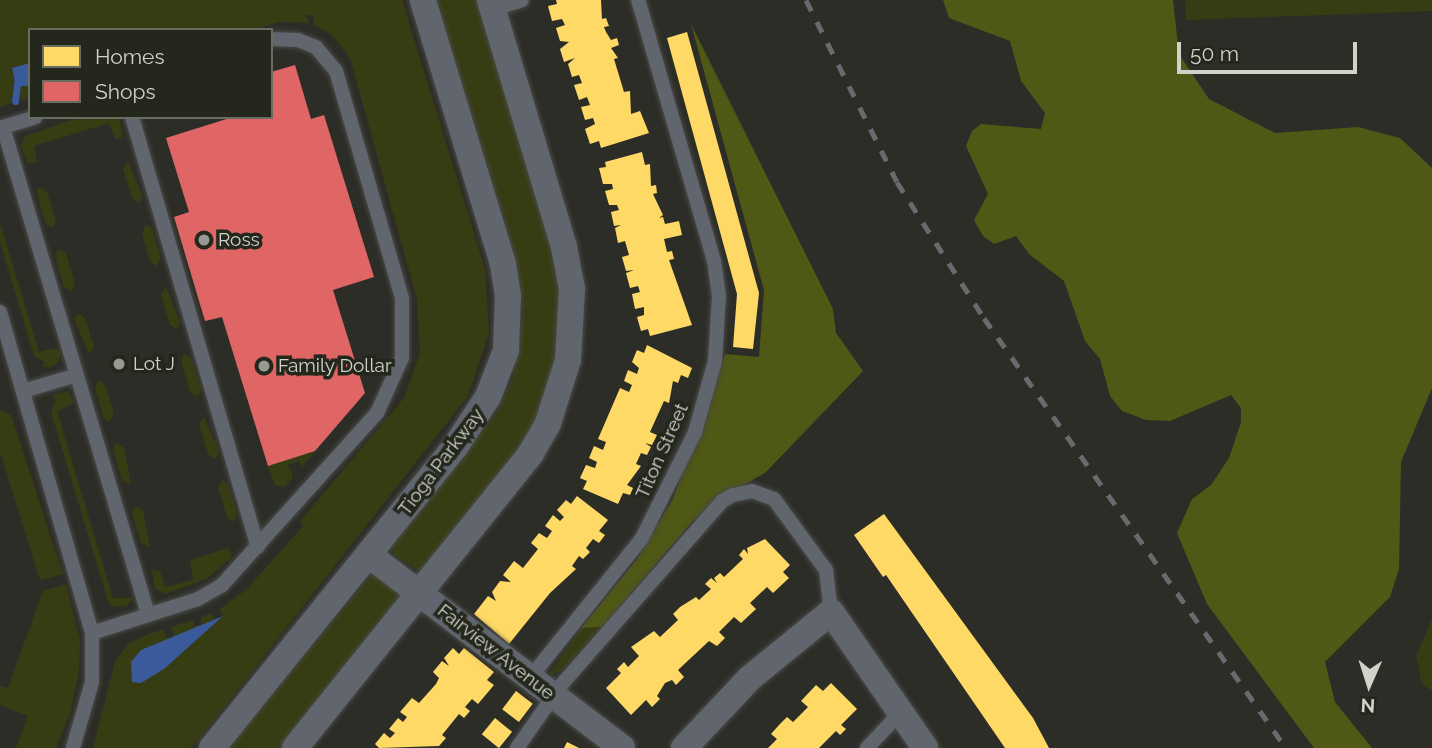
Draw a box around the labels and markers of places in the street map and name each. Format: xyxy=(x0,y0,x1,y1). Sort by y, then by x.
place label: Ross xyxy=(218,229,260,251)
marker: Ross xyxy=(196,232,212,248)
place label: Lot J xyxy=(133,353,175,375)
place label: Family Dollar xyxy=(278,355,392,377)
marker: Lot J xyxy=(111,356,127,372)
marker: Family Dollar xyxy=(256,358,272,374)

